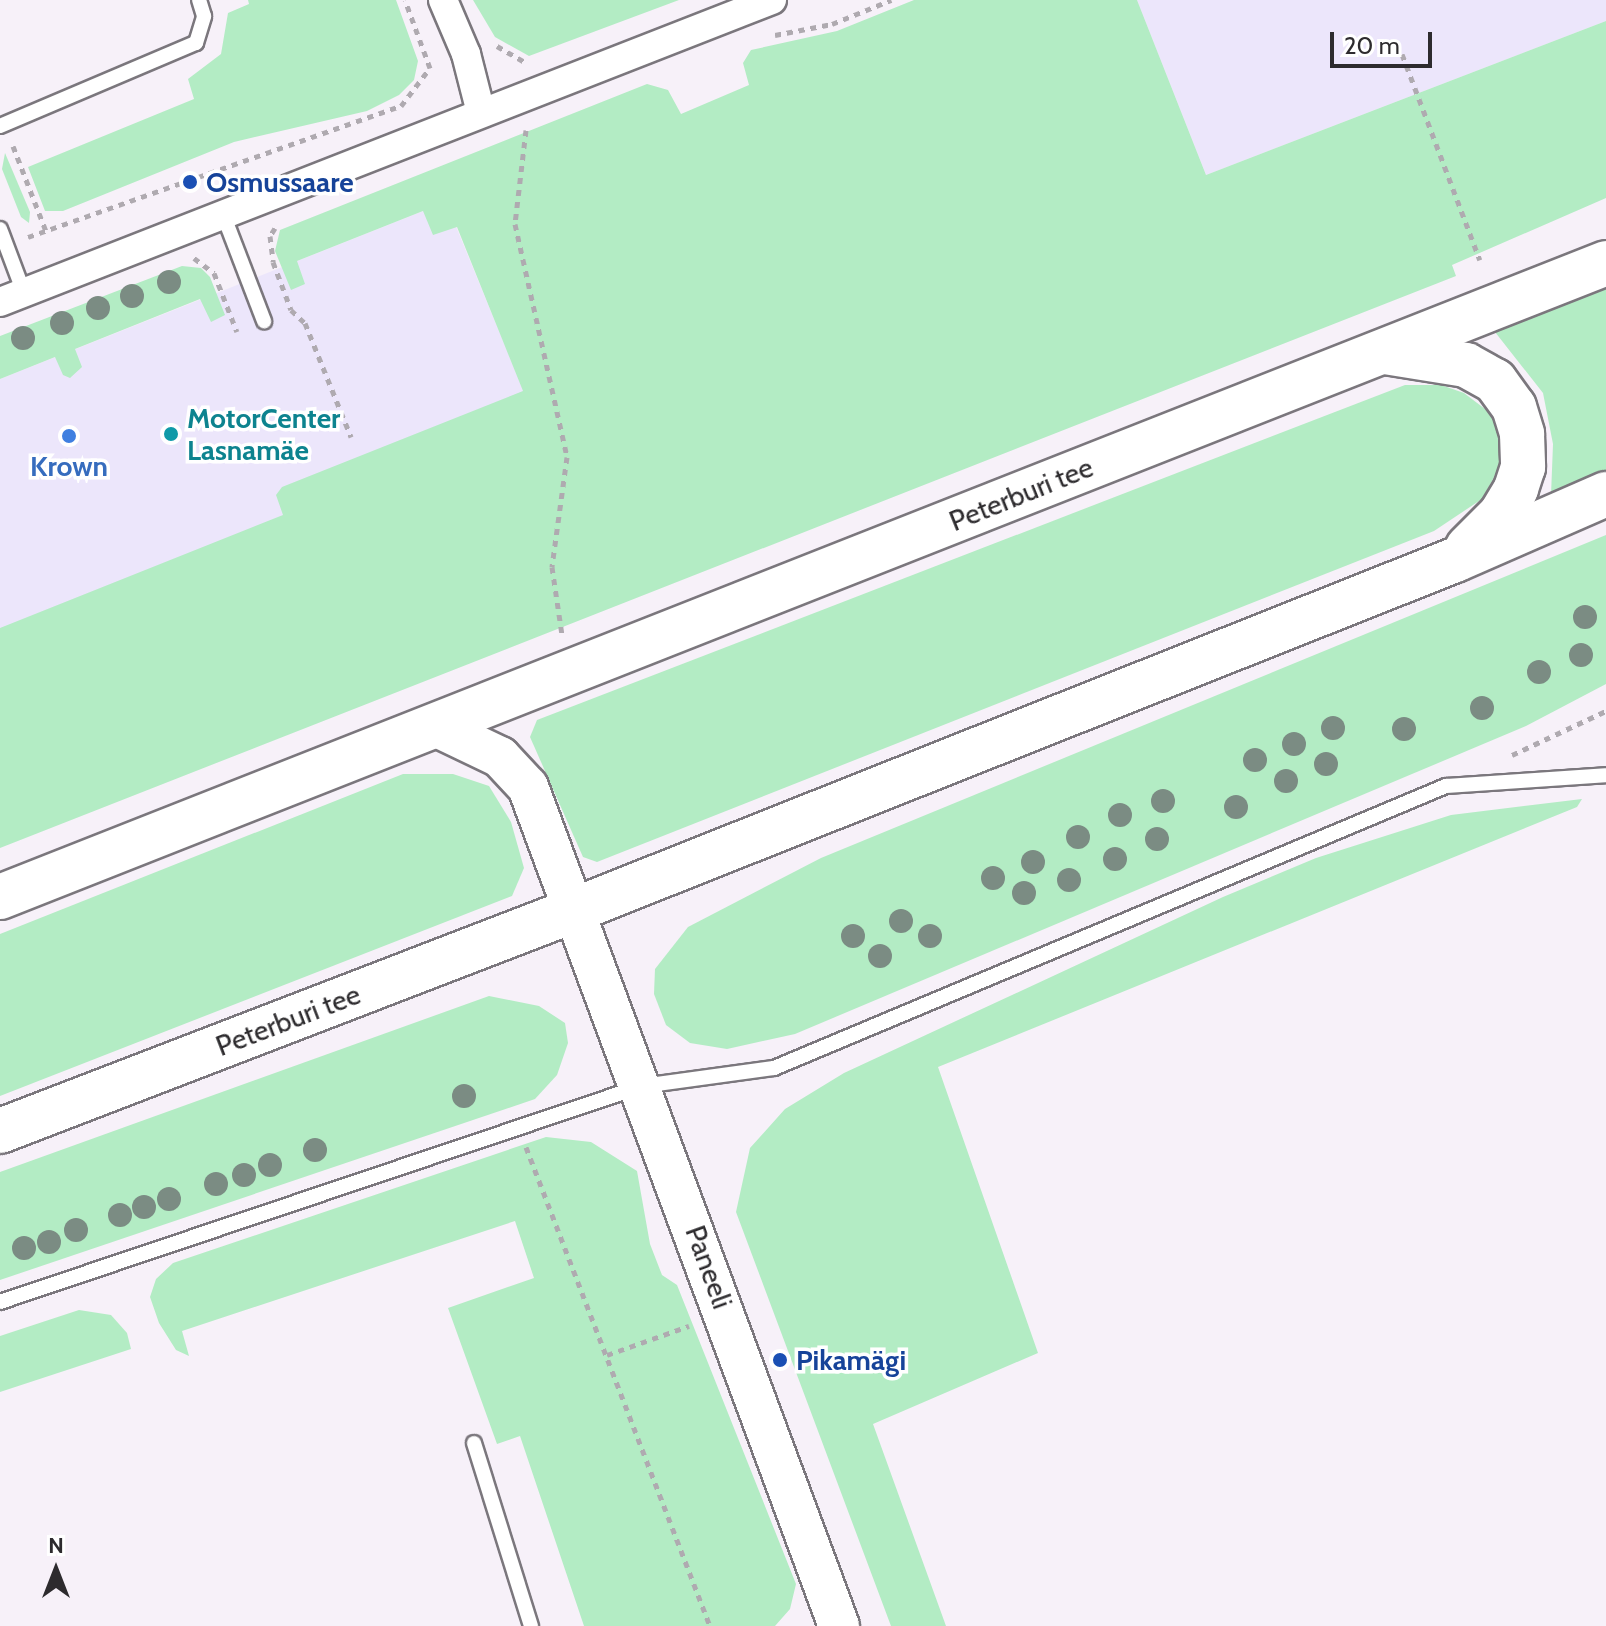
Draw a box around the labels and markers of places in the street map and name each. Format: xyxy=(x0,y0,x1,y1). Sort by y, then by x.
place label: Osmussaare xyxy=(206,165,354,199)
marker: Osmussaare xyxy=(181,173,199,191)
place label: MotorCenter Lasnamäe xyxy=(187,401,340,467)
marker: MotorCenter Lasnamäe xyxy=(162,425,180,443)
marker: Krown xyxy=(60,427,78,445)
place label: Krown xyxy=(30,449,108,483)
place label: Pikamägi xyxy=(796,1343,906,1377)
marker: Pikamägi xyxy=(771,1351,789,1369)

